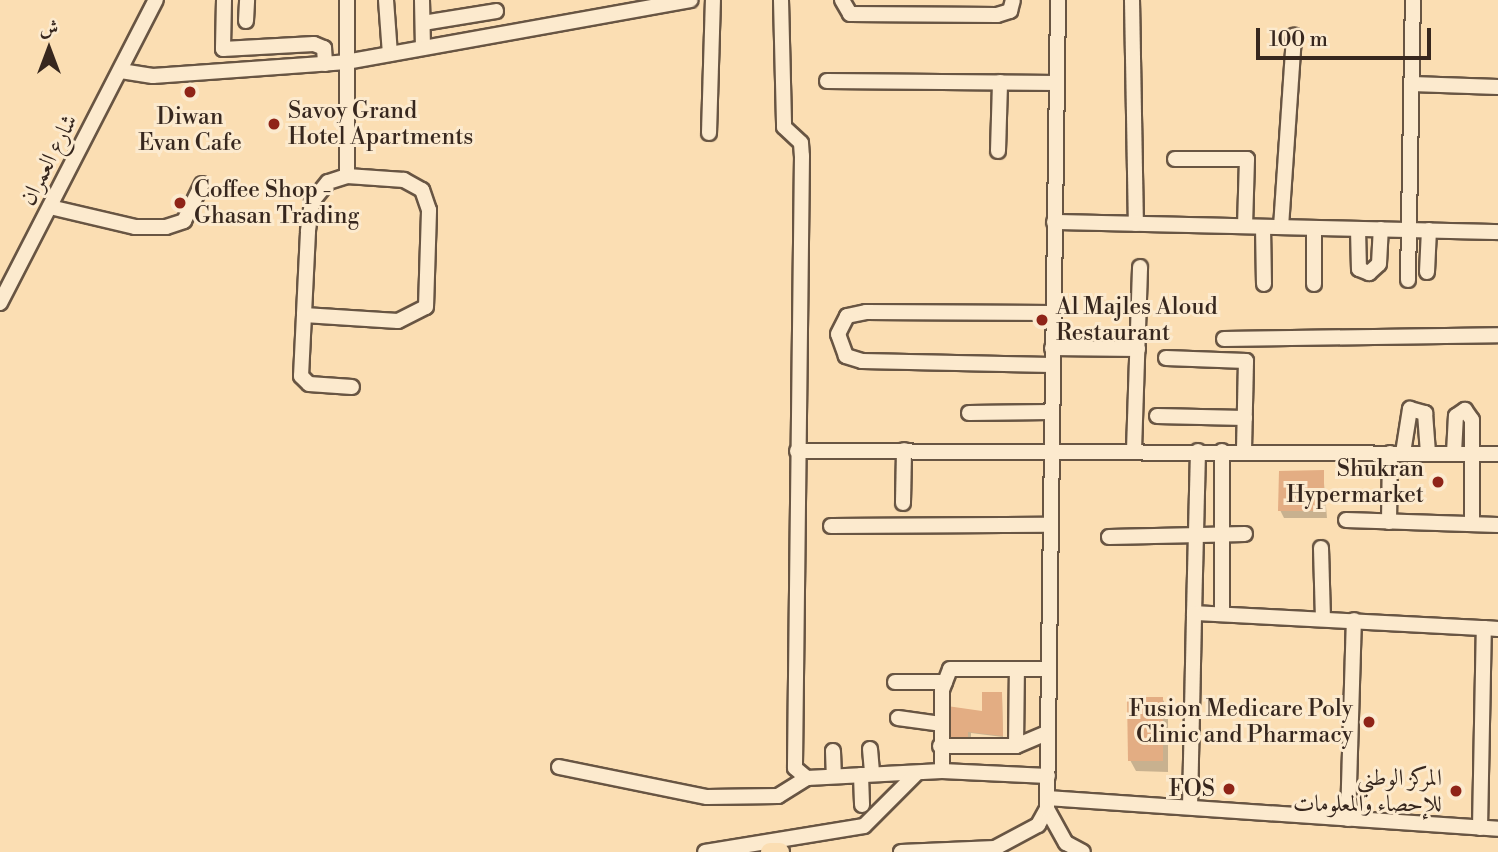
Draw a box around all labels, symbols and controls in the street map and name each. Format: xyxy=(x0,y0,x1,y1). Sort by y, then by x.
north arrow xyxy=(14,14,84,84)
scale bar xyxy=(1260,14,1435,58)
text: ش xyxy=(40,16,58,40)
text: 100 m xyxy=(1269,27,1328,53)
marker: Diwan Evan Cafe xyxy=(182,84,198,100)
place label: Savoy Grand Hotel Apartments xyxy=(288,97,473,151)
place label: Diwan Evan Cafe xyxy=(138,103,242,157)
street label: شارع العمران xyxy=(14,110,84,210)
marker: Savoy Grand Hotel Apartments xyxy=(266,116,282,132)
place label: Coffee Shop - Ghasan Trading xyxy=(194,176,359,230)
marker: Coffee Shop - Ghasan Trading xyxy=(172,195,188,211)
place label: Al Majles Aloud Restaurant xyxy=(1056,293,1218,347)
marker: Al Majles Aloud Restaurant xyxy=(1034,312,1050,328)
place label: Shukran Hypermarket xyxy=(1286,455,1424,509)
marker: Shukran Hypermarket xyxy=(1430,474,1446,490)
place label: Fusion Medicare Poly Clinic and Pharmacy xyxy=(1129,695,1353,749)
marker: Fusion Medicare Poly Clinic and Pharmacy xyxy=(1359,712,1379,732)
place label: المركز الوطني للإحصاء والمعلومات xyxy=(1293,764,1442,818)
place label: FOS xyxy=(1169,775,1215,803)
marker: FOS xyxy=(1221,781,1237,797)
marker: المركز الوطني للإحصاء والمعلومات xyxy=(1448,783,1464,799)

